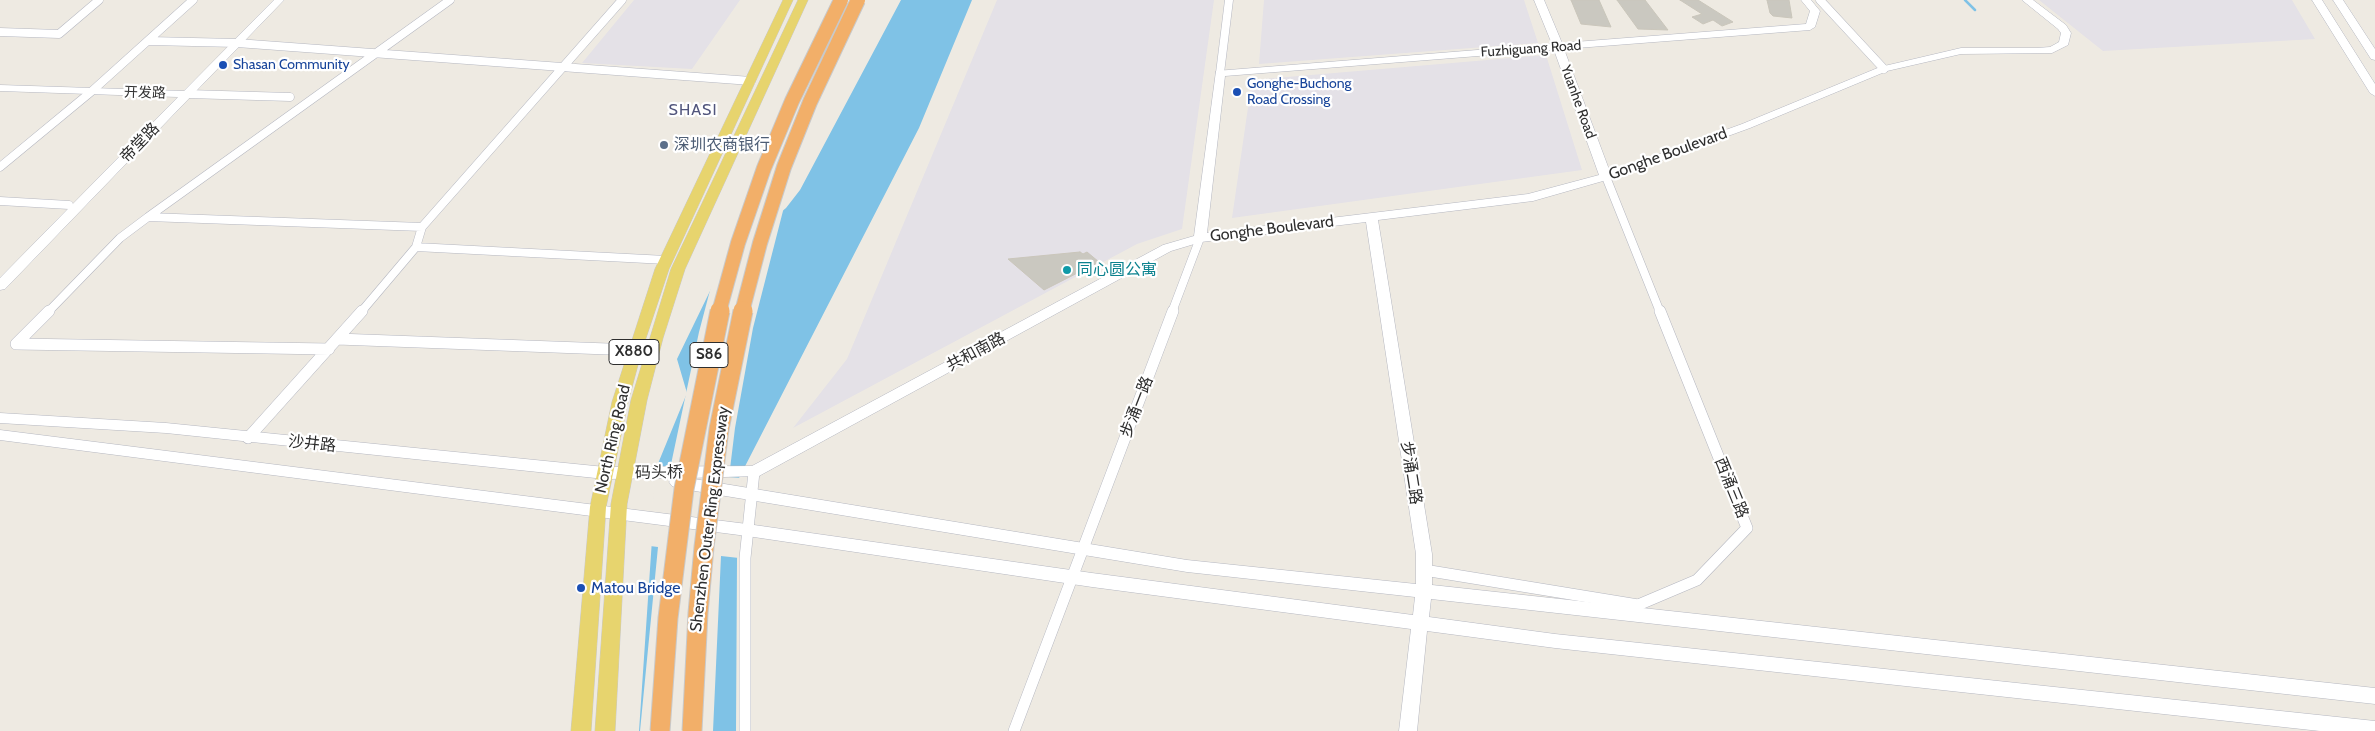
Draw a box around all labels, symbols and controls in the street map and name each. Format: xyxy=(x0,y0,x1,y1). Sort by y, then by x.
street label: Fuzhiguang Road xyxy=(1480,37,1582,61)
place label: Shasan Community xyxy=(233,57,349,73)
marker: Shasan Community xyxy=(217,59,229,71)
street label: Yuanhe Road xyxy=(1557,63,1599,141)
place label: Gonghe-Buchong Road Crossing xyxy=(1247,76,1352,108)
street label: 开发路 xyxy=(124,84,166,102)
marker: Gonghe-Buchong Road Crossing xyxy=(1231,86,1243,98)
district label: SHASI xyxy=(668,100,718,120)
street label: 帝堂路 xyxy=(116,119,164,167)
street label: Gonghe Boulevard xyxy=(1606,124,1730,184)
place label: 深圳农商银行 xyxy=(674,135,770,155)
marker: 深圳农商银行 xyxy=(658,139,670,151)
street label: Gonghe Boulevard xyxy=(1209,212,1335,246)
place label: 同心圆公寓 xyxy=(1077,260,1157,280)
marker: 同心圆公寓 xyxy=(1061,264,1073,276)
street label: 共和南路 xyxy=(943,329,1009,375)
road number: X880 xyxy=(609,340,659,364)
road number: S86 xyxy=(690,342,728,368)
street label: 步涌一路 xyxy=(1117,374,1157,440)
street label: North Ring Road xyxy=(591,383,635,495)
street label: Shenzhen Outer Ring Expressway xyxy=(687,405,733,633)
street label: 沙井路 xyxy=(287,432,337,456)
street label: 步涌二路 xyxy=(1397,440,1425,506)
street label: 西涌三路 xyxy=(1710,455,1752,521)
street label: 码头桥 xyxy=(635,463,683,483)
place label: Matou Bridge xyxy=(591,578,680,598)
marker: Matou Bridge xyxy=(575,582,587,594)

